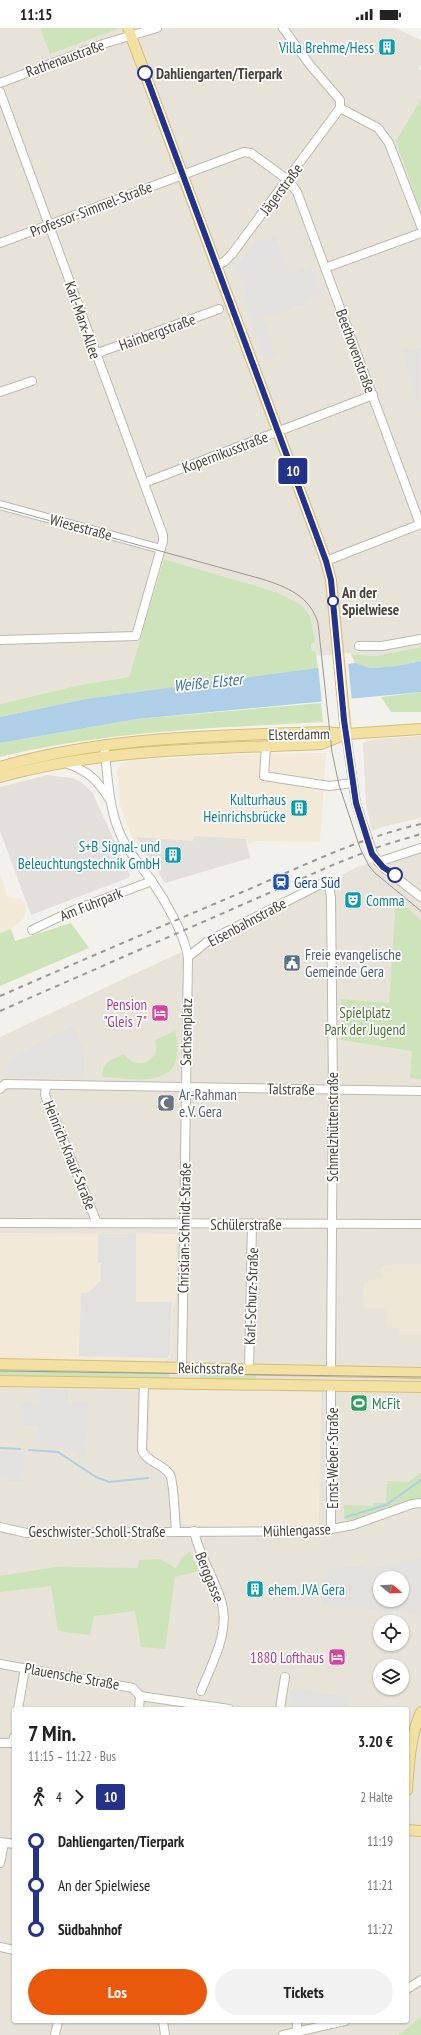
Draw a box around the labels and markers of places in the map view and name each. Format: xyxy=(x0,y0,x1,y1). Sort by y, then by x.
building icon: Villa Brehme/Hess xyxy=(377,37,397,57)
place label: Villa Brehme/Hess xyxy=(278,38,374,57)
place label: Dahliengarten/Tierpark xyxy=(156,64,283,83)
marker: Dahliengarten/Tierpark xyxy=(137,65,153,81)
place label: An der Spielwiese xyxy=(341,583,399,619)
marker: An der Spielwiese xyxy=(327,595,339,607)
place label: Kulturhaus Heinrichsbrücke xyxy=(203,790,286,826)
building icon: Kulturhaus Heinrichsbrücke xyxy=(289,798,309,818)
place label: S+B Signal- und Beleuchtungstechnik GmbH xyxy=(18,837,160,873)
building icon: S+B Signal- und Beleuchtungstechnik GmbH xyxy=(163,845,183,865)
unlabelled marker xyxy=(387,867,403,883)
station icon: Gera Süd xyxy=(271,872,291,892)
place label: Gera Süd xyxy=(294,873,340,892)
theatre icon: Comma xyxy=(343,890,363,910)
place label: Comma xyxy=(366,891,404,910)
place label: Freie evangelische Gemeinde Gera xyxy=(305,945,401,981)
public building icon: Freie evangelische Gemeinde Gera xyxy=(282,953,302,973)
place label: Pension "Gleis 7" xyxy=(104,995,147,1031)
hotel icon: Pension "Gleis 7" xyxy=(150,1003,170,1023)
place label: Ar-Rahman e.V. Gera xyxy=(179,1085,237,1121)
mosque icon: Ar-Rahman e.V. Gera xyxy=(156,1093,176,1113)
sports icon: McFit xyxy=(349,1393,369,1413)
place label: McFit xyxy=(372,1394,400,1413)
building icon: ehem. JVA Gera xyxy=(245,1579,265,1599)
place label: ehem. JVA Gera xyxy=(268,1580,345,1599)
hotel icon: 1880 Lofthaus xyxy=(327,1647,347,1667)
place label: 1880 Lofthaus xyxy=(250,1648,324,1667)

